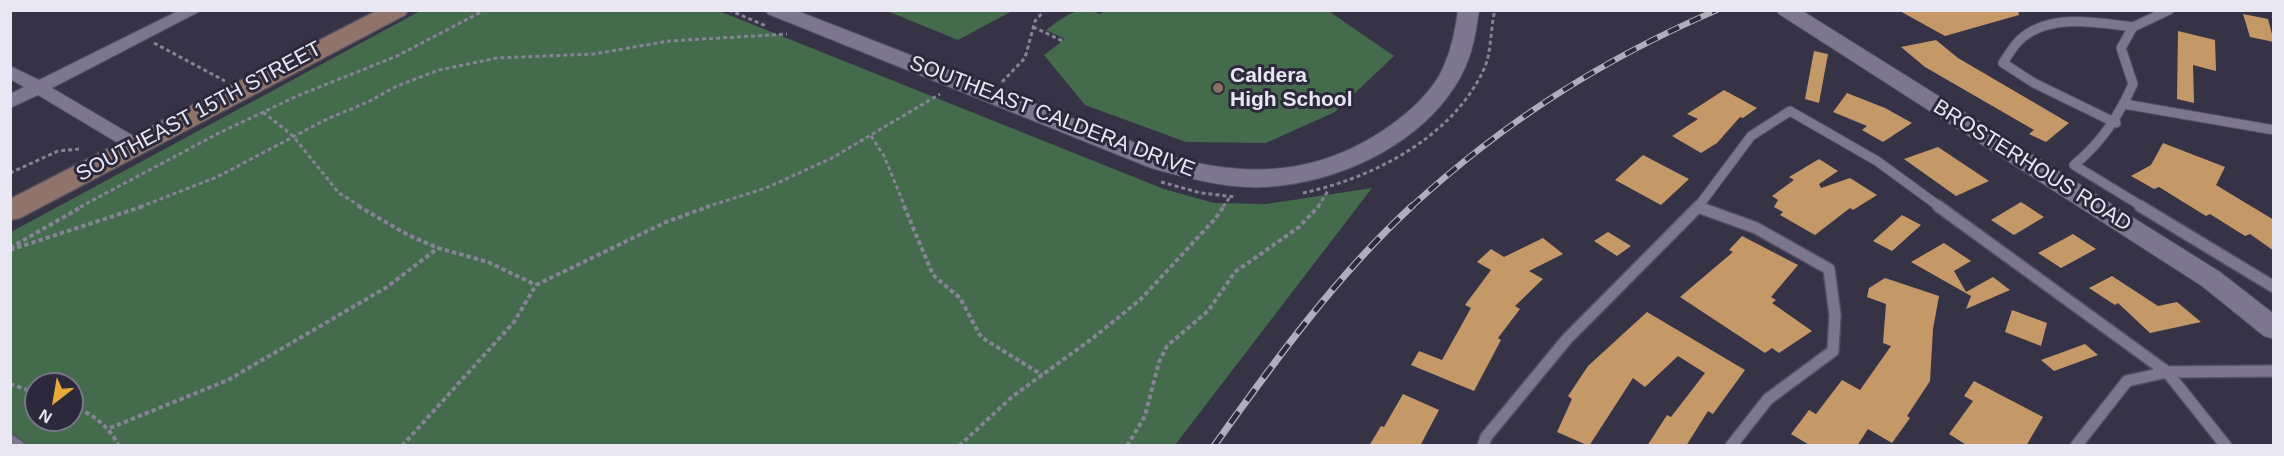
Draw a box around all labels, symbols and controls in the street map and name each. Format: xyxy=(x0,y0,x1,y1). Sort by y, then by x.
street label: SOUTHEAST 15TH STREET xyxy=(72,37,326,187)
street label: SOUTHEAST CALDERA DRIVE xyxy=(906,51,1198,183)
place label: Caldera High School xyxy=(1230,63,1352,113)
marker: Caldera High School xyxy=(1211,81,1225,95)
street label: BROSTERHOUS ROAD xyxy=(1928,95,2136,237)
north arrow xyxy=(24,372,84,432)
text: N xyxy=(36,406,55,426)

